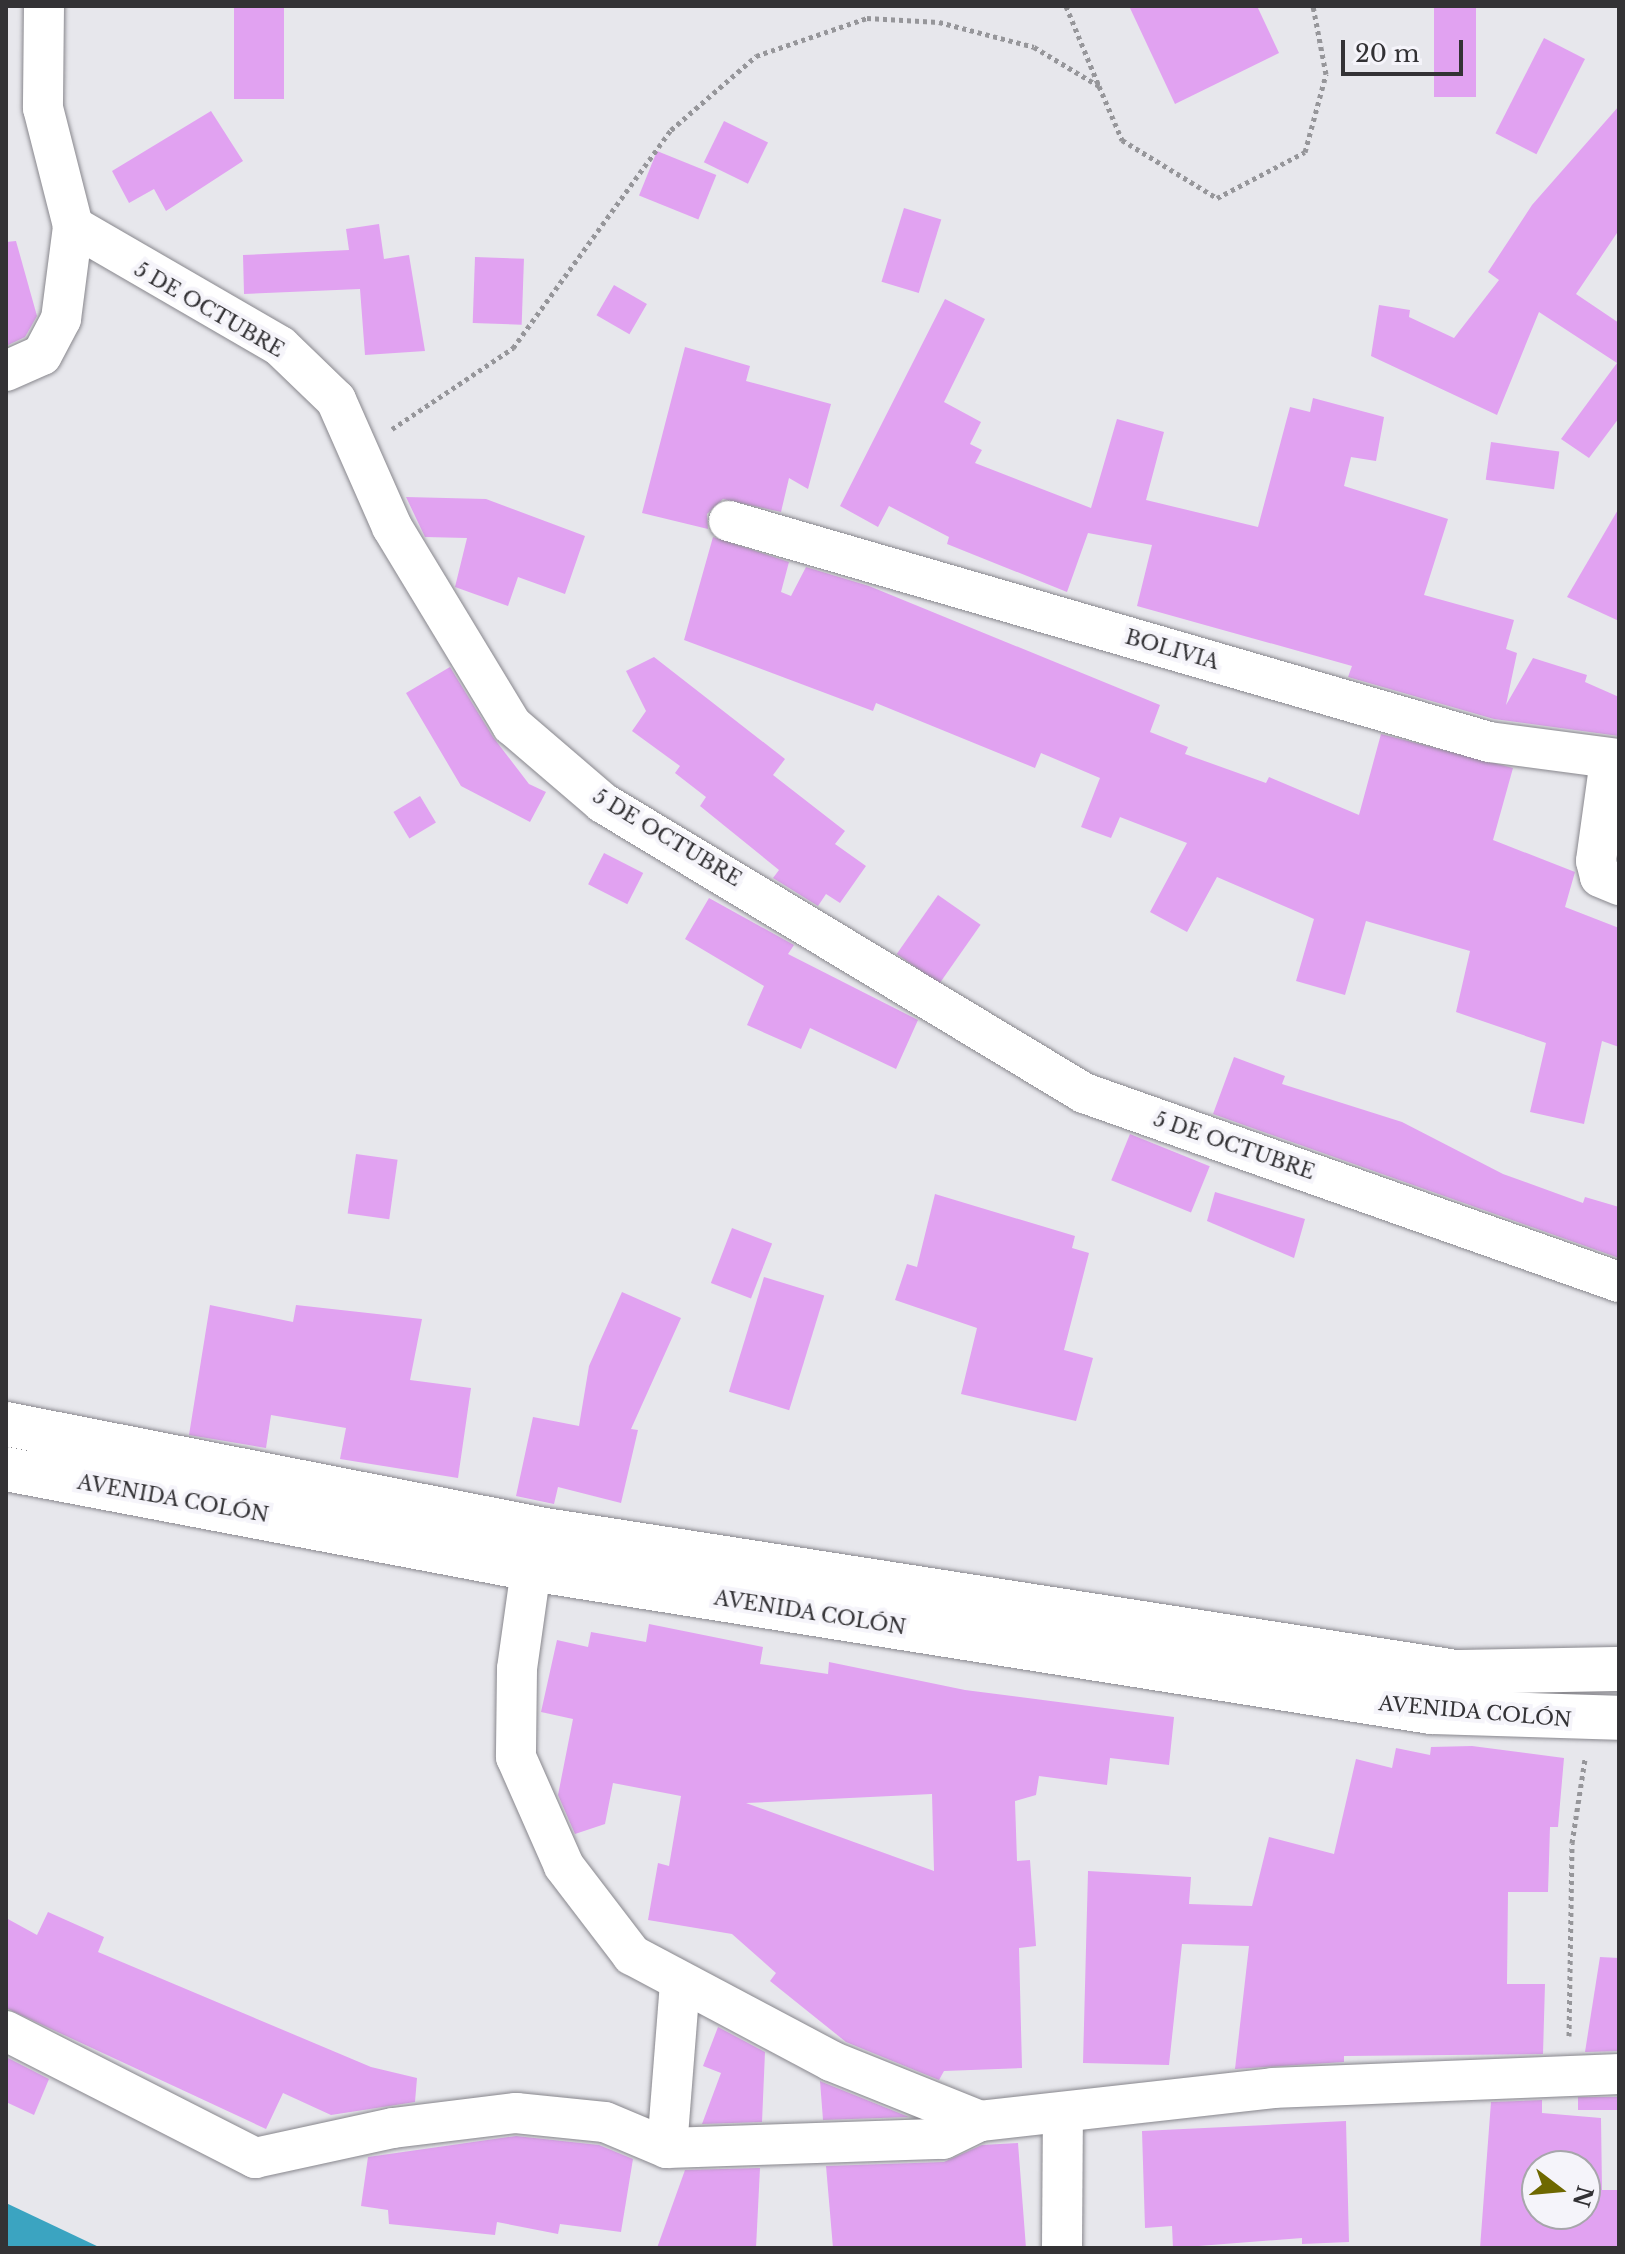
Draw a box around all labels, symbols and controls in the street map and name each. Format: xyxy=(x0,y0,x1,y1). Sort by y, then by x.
scale bar xyxy=(1345,24,1467,74)
text: 20 m xyxy=(1355,39,1420,68)
street label: 5 DE OCTUBRE xyxy=(130,257,288,363)
street label: BOLIVIA xyxy=(1122,625,1222,675)
street label: 5 DE OCTUBRE xyxy=(589,784,745,892)
street label: 5 DE OCTUBRE xyxy=(1150,1107,1318,1185)
street label: AVENIDA COLÓN xyxy=(75,1470,271,1528)
street label: AVENIDA COLÓN xyxy=(712,1586,908,1640)
street label: AVENIDA COLÓN xyxy=(1377,1692,1573,1732)
north arrow xyxy=(1521,2150,1601,2230)
text: N xyxy=(1567,2183,1598,2210)

